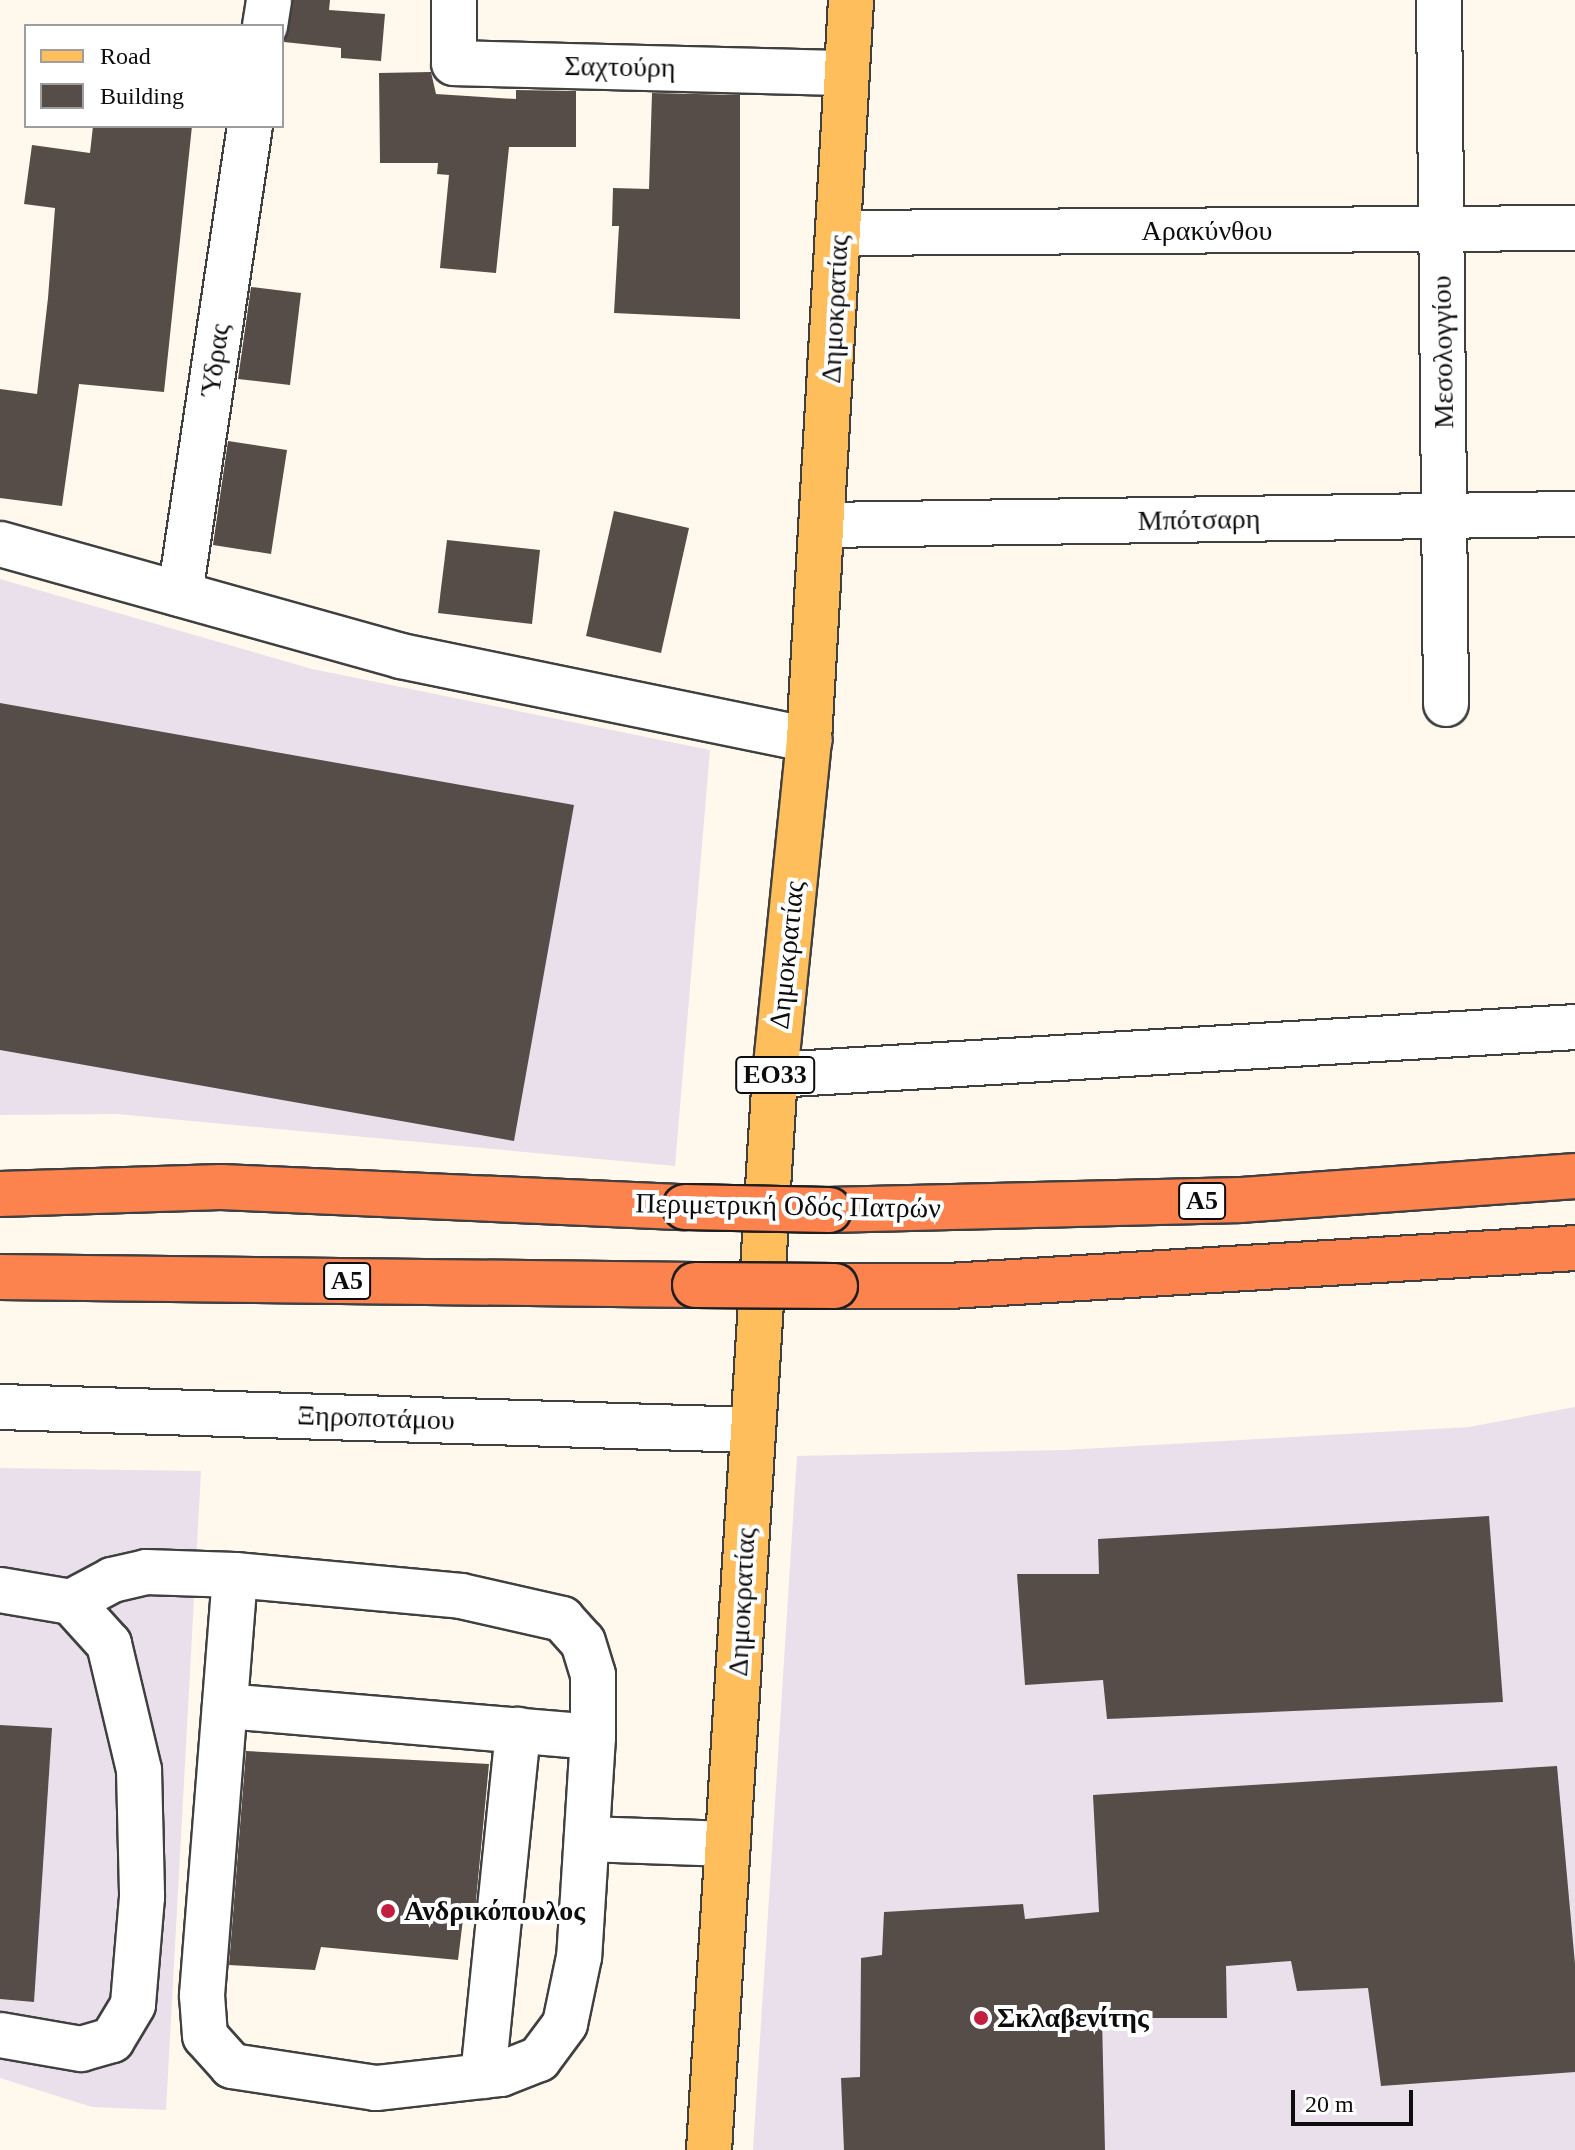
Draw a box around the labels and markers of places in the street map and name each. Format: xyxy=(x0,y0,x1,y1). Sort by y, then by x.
place label: Ανδρικόπουλος xyxy=(404,1894,585,1928)
marker: Ανδρικόπουλος xyxy=(379,1902,397,1920)
place label: Σκλαβενίτης xyxy=(997,2001,1149,2035)
marker: Σκλαβενίτης xyxy=(972,2009,990,2027)

